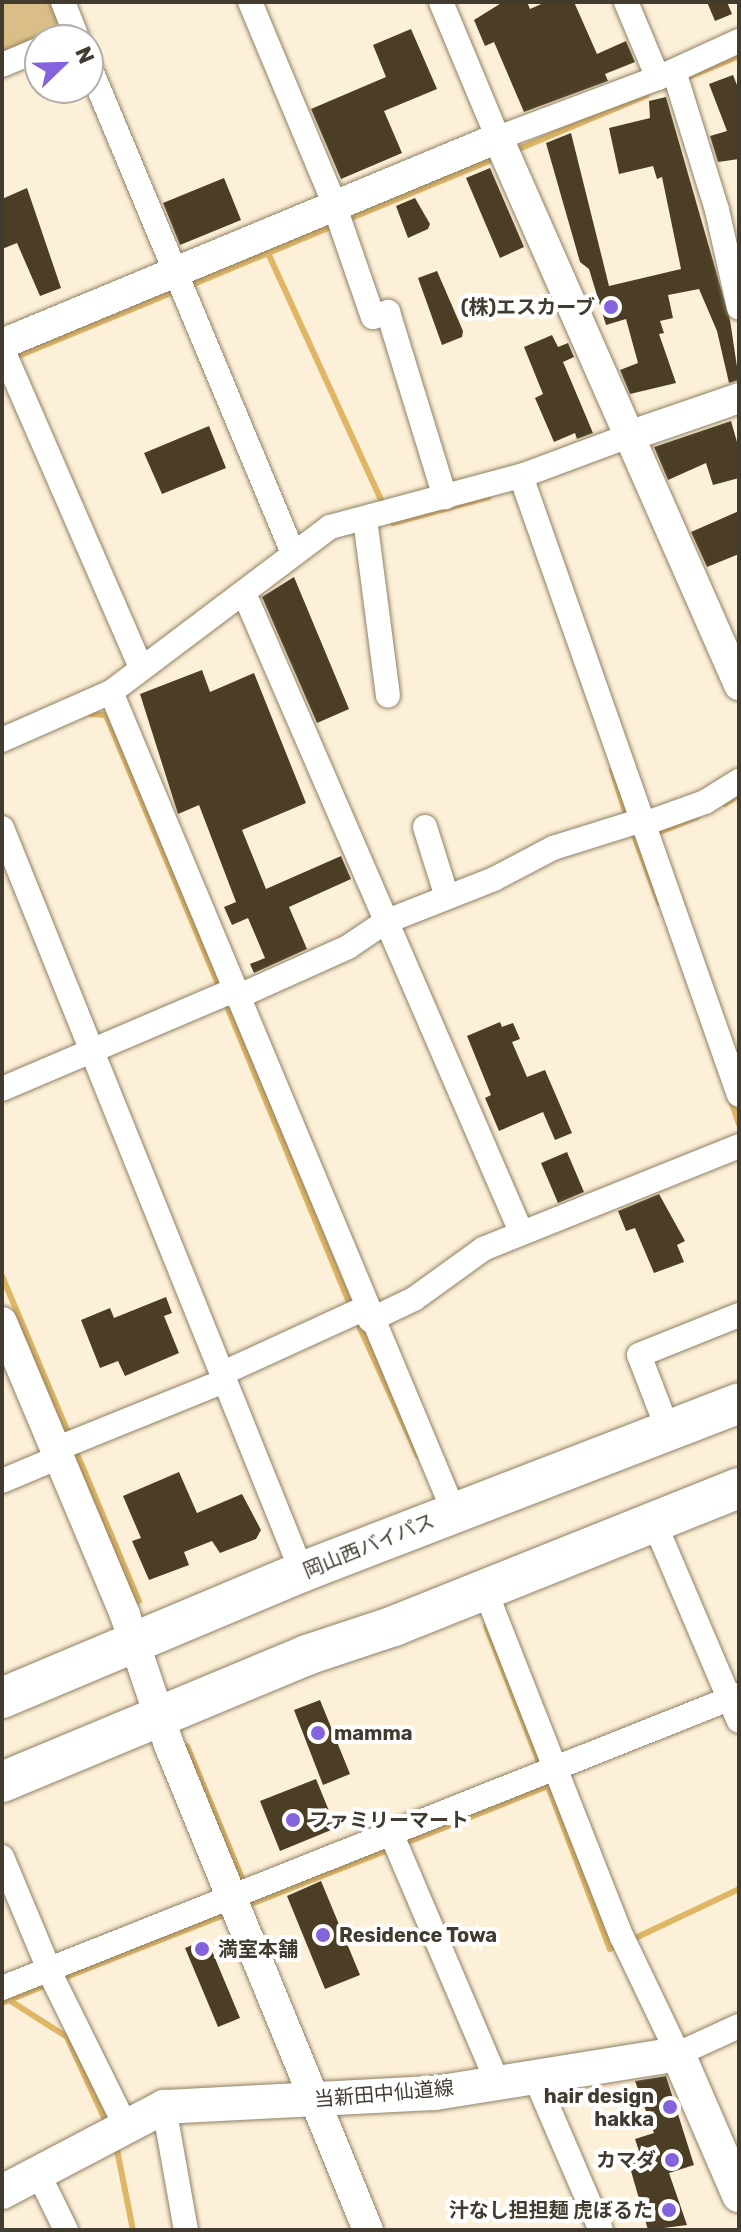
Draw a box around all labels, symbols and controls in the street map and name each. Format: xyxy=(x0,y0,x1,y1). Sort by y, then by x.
north arrow xyxy=(24,24,104,104)
text: N xyxy=(69,43,100,68)
place label: (株)エスカーブ xyxy=(460,295,595,319)
marker: (株)エスカーブ xyxy=(602,298,620,316)
street label: 岡山西バイパス xyxy=(300,1509,438,1583)
place label: mamma xyxy=(334,1721,413,1745)
marker: mamma xyxy=(309,1724,327,1742)
place label: ファミリーマート xyxy=(309,1808,469,1832)
marker: ファミリーマート xyxy=(284,1811,302,1829)
place label: Residence Towa xyxy=(339,1923,498,1947)
marker: Residence Towa xyxy=(314,1926,332,1944)
place label: 満室本舗 xyxy=(218,1937,298,1961)
marker: 満室本舗 xyxy=(193,1940,211,1958)
street label: 当新田中仙道線 xyxy=(313,2076,455,2112)
place label: hair design hakka xyxy=(543,2084,654,2131)
marker: hair design hakka xyxy=(661,2098,679,2116)
place label: カマダ xyxy=(596,2148,656,2172)
marker: カマダ xyxy=(663,2151,681,2169)
place label: 汁なし担担麺 虎ぼるた xyxy=(449,2198,653,2222)
marker: 汁なし担担麺 虎ぼるた xyxy=(660,2201,678,2219)

